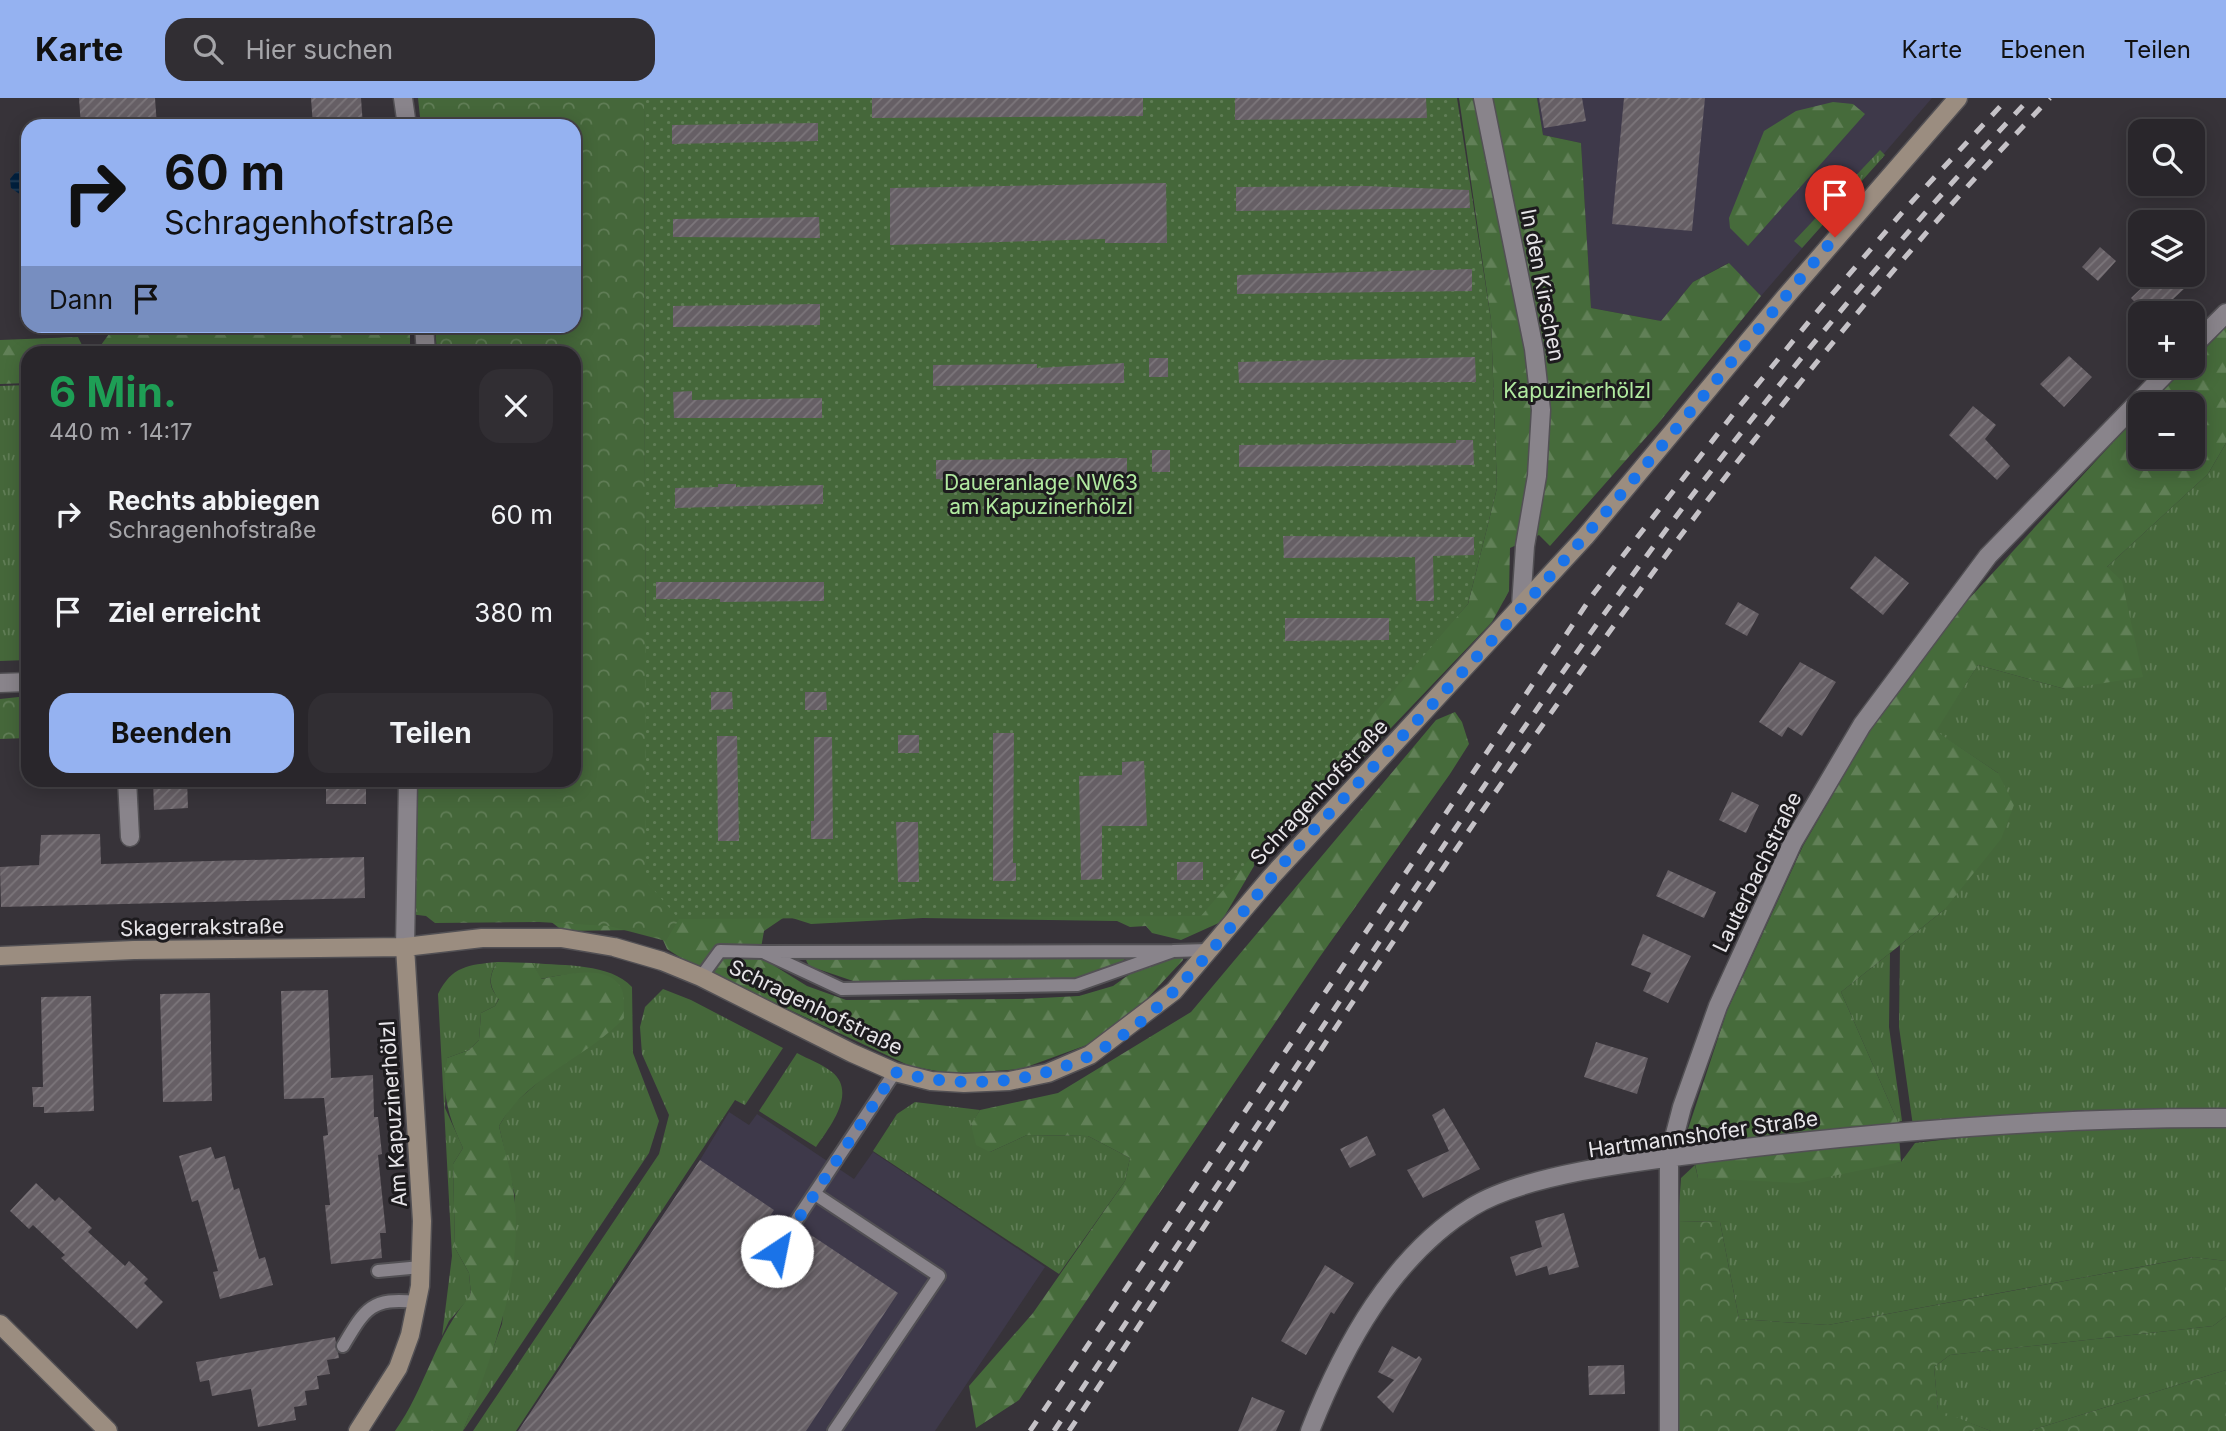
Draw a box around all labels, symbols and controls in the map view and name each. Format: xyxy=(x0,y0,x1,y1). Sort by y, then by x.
search box xyxy=(165,18,655,81)
text: Karte xyxy=(35,29,123,69)
icon: search xyxy=(189,30,227,68)
text: Hier suchen xyxy=(245,34,393,65)
text: Karte xyxy=(1902,35,1962,64)
text: Ebenen xyxy=(2000,35,2086,64)
text: Teilen xyxy=(2124,35,2191,64)
map controls xyxy=(2128,119,2205,469)
button: search xyxy=(2128,119,2205,196)
text: 60 m xyxy=(164,143,285,202)
icon: right xyxy=(49,147,140,238)
pin xyxy=(1805,165,1865,237)
icon: arrive xyxy=(1816,176,1854,214)
text: Schragenhofstraße xyxy=(164,203,454,242)
street label: In den Kirschen xyxy=(1516,207,1570,363)
button: layers xyxy=(2128,210,2205,287)
icon: arrive xyxy=(127,280,165,318)
text: Dann xyxy=(49,284,113,315)
button: + xyxy=(2128,301,2205,378)
text: 6 Min. xyxy=(49,366,177,417)
button: close xyxy=(479,369,553,443)
park label: Kapuzinerhölzl xyxy=(1503,378,1651,403)
button: − xyxy=(2128,392,2205,469)
text: 440 m · 14:17 xyxy=(49,418,193,446)
park label: Daueranlage NW63 am Kapuzinerhölzl xyxy=(944,470,1138,519)
text: Rechts abbiegen xyxy=(108,485,320,516)
icon: right xyxy=(49,495,87,533)
text: 60 m xyxy=(490,499,553,530)
text: Schragenhofstraße xyxy=(108,516,316,544)
icon: arrive xyxy=(49,593,87,631)
text: Ziel erreicht xyxy=(108,597,261,628)
text: 380 m xyxy=(474,597,553,628)
button: Beenden xyxy=(49,693,294,773)
button: Teilen xyxy=(308,693,553,773)
street label: Schragenhofstraße xyxy=(1245,714,1393,870)
street label: Lauterbachstraße xyxy=(1707,788,1807,956)
street label: Skagerrakstraße xyxy=(120,913,284,941)
street label: Schragenhofstraße xyxy=(725,954,907,1060)
street label: Am Kapuzinerhölzl xyxy=(374,1020,412,1208)
street label: Hartmannshofer Straße xyxy=(1586,1105,1820,1163)
position arrow xyxy=(740,1214,814,1288)

